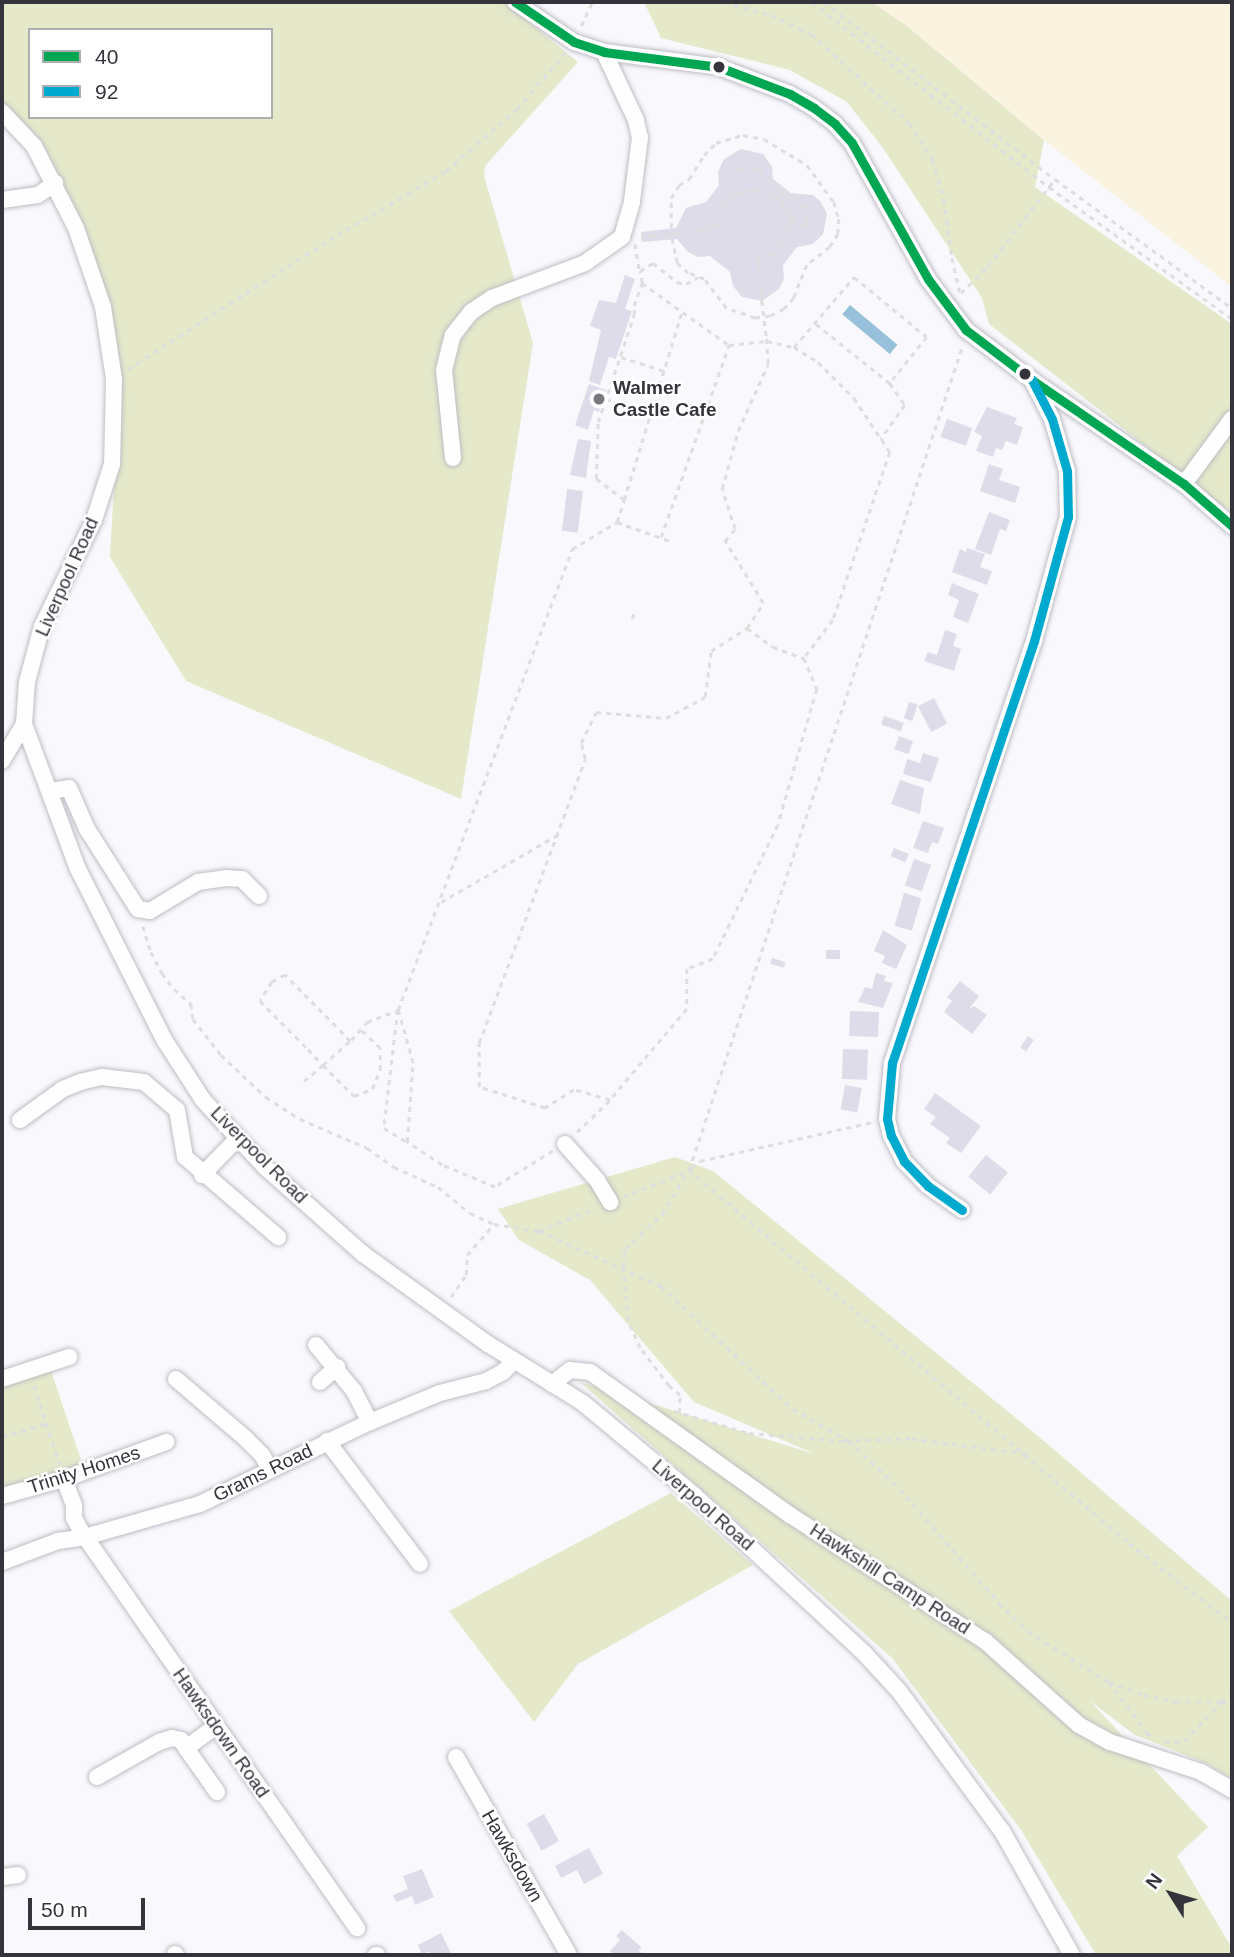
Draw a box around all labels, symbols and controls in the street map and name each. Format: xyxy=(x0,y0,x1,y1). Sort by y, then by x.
legend xyxy=(28,28,273,119)
text: 40 xyxy=(95,45,118,68)
unlabelled marker xyxy=(712,60,726,74)
text: 92 xyxy=(95,80,118,103)
unlabelled marker xyxy=(1018,367,1032,381)
place label: Walmer Castle Cafe xyxy=(613,377,716,421)
marker: Walmer Castle Cafe xyxy=(591,391,607,407)
street label: Liverpool Road xyxy=(31,514,103,640)
street label: Liverpool Road xyxy=(206,1102,312,1208)
street label: Grams Road xyxy=(210,1439,316,1507)
street label: Trinity Homes xyxy=(25,1441,143,1499)
street label: Liverpool Road xyxy=(647,1454,759,1556)
street label: Hawkshill Camp Road xyxy=(805,1519,975,1639)
street label: Hawksdown Road xyxy=(168,1664,274,1802)
street label: Hawksdown xyxy=(477,1806,547,1906)
north arrow xyxy=(1136,1859,1206,1929)
text: N xyxy=(1141,1869,1166,1893)
scale bar xyxy=(32,1884,149,1928)
text: 50 m xyxy=(41,1898,88,1921)

